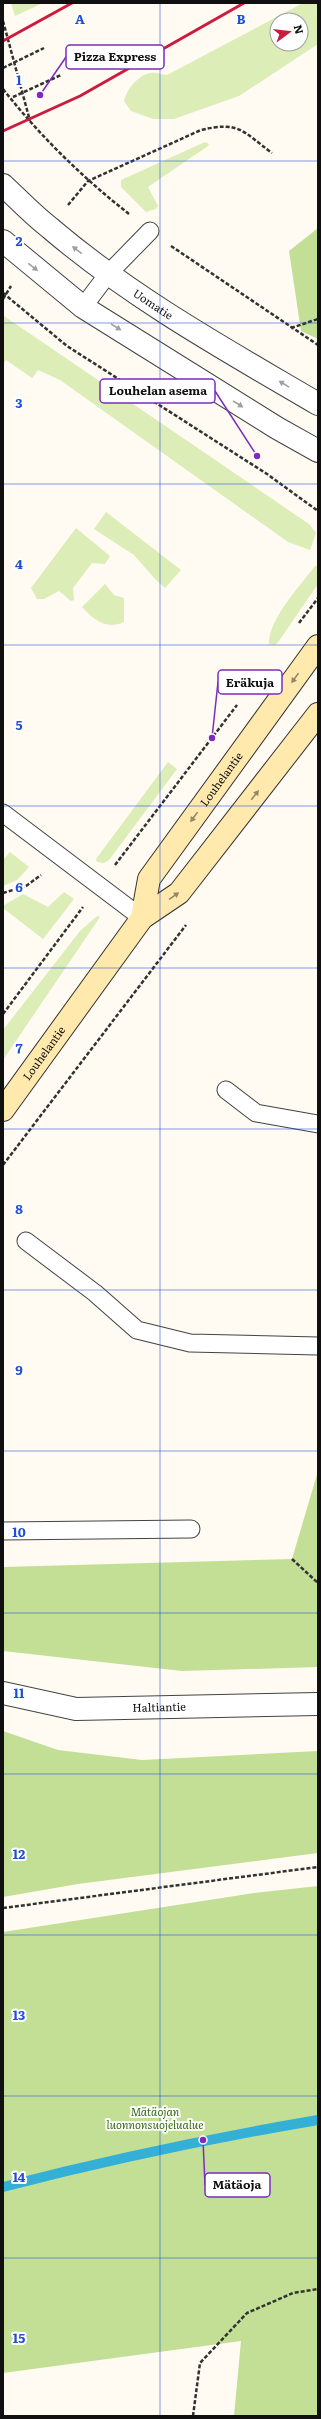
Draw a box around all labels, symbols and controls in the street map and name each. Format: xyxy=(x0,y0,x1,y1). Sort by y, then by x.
text: A xyxy=(75,9,85,28)
text: B xyxy=(237,9,246,28)
north arrow xyxy=(269,12,309,52)
text: N xyxy=(291,23,309,36)
callout: Pizza Express xyxy=(66,45,164,69)
text: Pizza Express xyxy=(74,47,156,65)
text: 1 xyxy=(16,70,22,89)
text: 2 xyxy=(16,231,23,250)
one-way arrow xyxy=(72,246,83,254)
one-way arrow xyxy=(27,263,38,271)
street label: Uomatie xyxy=(130,284,177,323)
one-way arrow xyxy=(110,324,122,331)
callout: Louhelan asema xyxy=(100,379,215,403)
text: Louhelan asema xyxy=(109,381,207,399)
one-way arrow xyxy=(278,381,290,388)
text: 3 xyxy=(15,393,23,412)
one-way arrow xyxy=(233,400,243,408)
text: 4 xyxy=(15,554,23,573)
callout: Eräkuja xyxy=(218,670,282,694)
text: Eräkuja xyxy=(226,673,274,691)
one-way arrow xyxy=(291,673,299,683)
text: 5 xyxy=(15,715,23,734)
street label: Louhelantie xyxy=(196,748,246,809)
one-way arrow xyxy=(251,790,259,801)
one-way arrow xyxy=(190,812,198,822)
text: 6 xyxy=(15,877,23,896)
one-way arrow xyxy=(168,892,179,900)
street label: Louhelantie xyxy=(18,1022,68,1083)
text: 7 xyxy=(15,1038,23,1057)
text: 8 xyxy=(15,1199,23,1218)
text: 9 xyxy=(15,1360,23,1379)
text: 10 xyxy=(12,1522,26,1541)
text: 11 xyxy=(14,1683,25,1702)
street label: Haltiantie xyxy=(132,1698,186,1715)
text: 12 xyxy=(13,1844,25,1863)
text: 13 xyxy=(13,2005,25,2024)
park label: Mätäojan luonnonsuojelualue xyxy=(106,2103,204,2132)
text: 14 xyxy=(13,2167,26,2186)
callout: Mätäoja xyxy=(205,2173,270,2197)
text: Mätäoja xyxy=(213,2175,261,2193)
text: 15 xyxy=(13,2328,25,2347)

